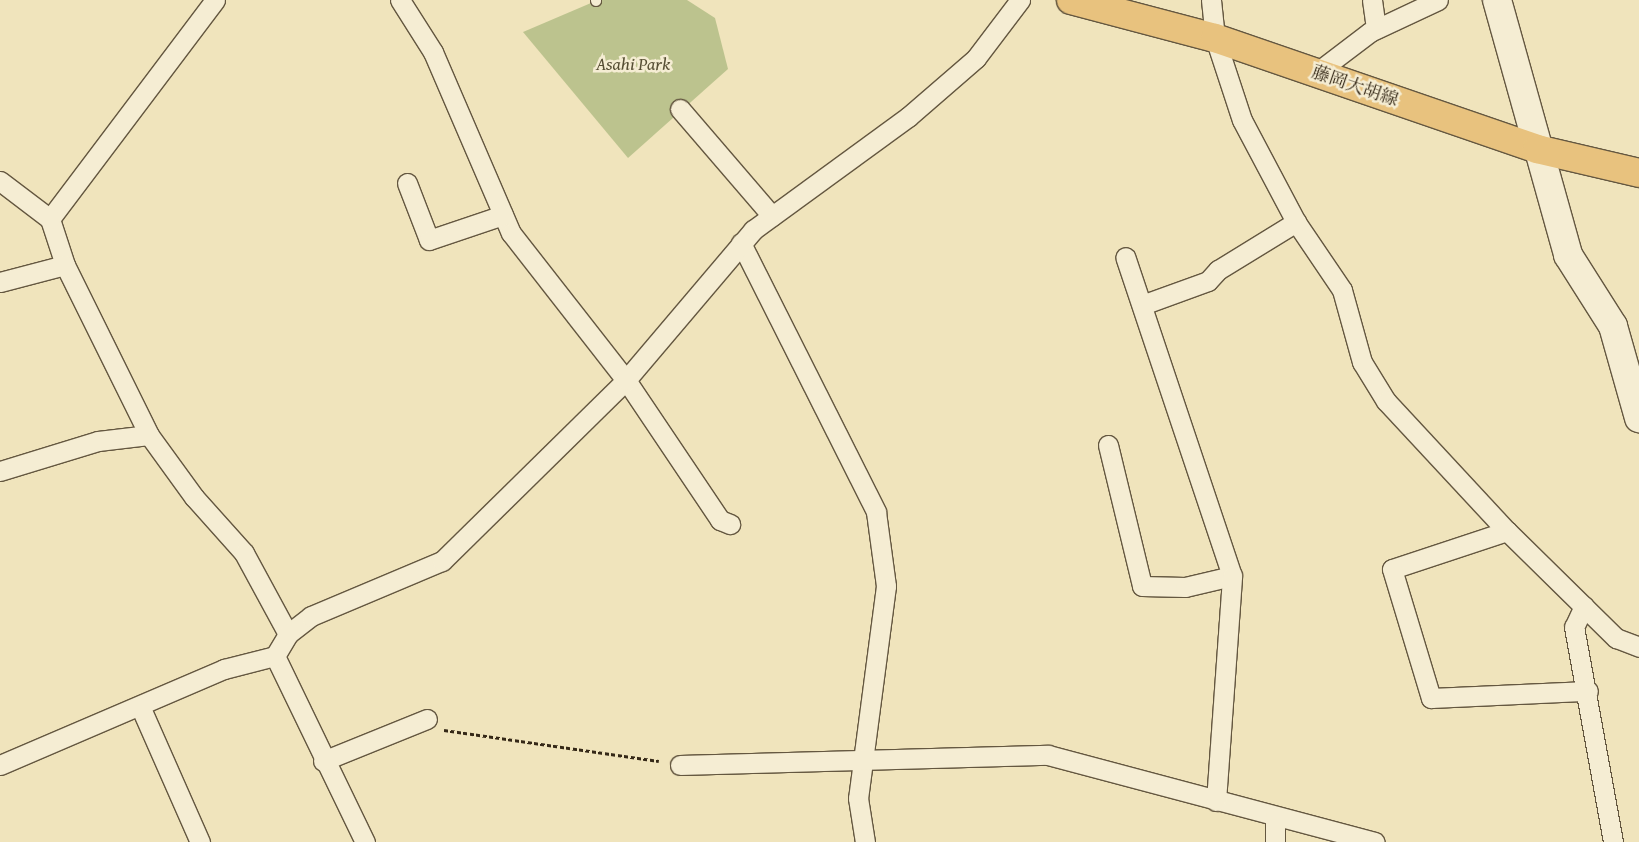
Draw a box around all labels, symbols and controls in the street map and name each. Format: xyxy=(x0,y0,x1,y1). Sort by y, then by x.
park label: Asahi Park xyxy=(596,53,670,75)
street label: 藤岡大胡線 xyxy=(1309,61,1401,111)

